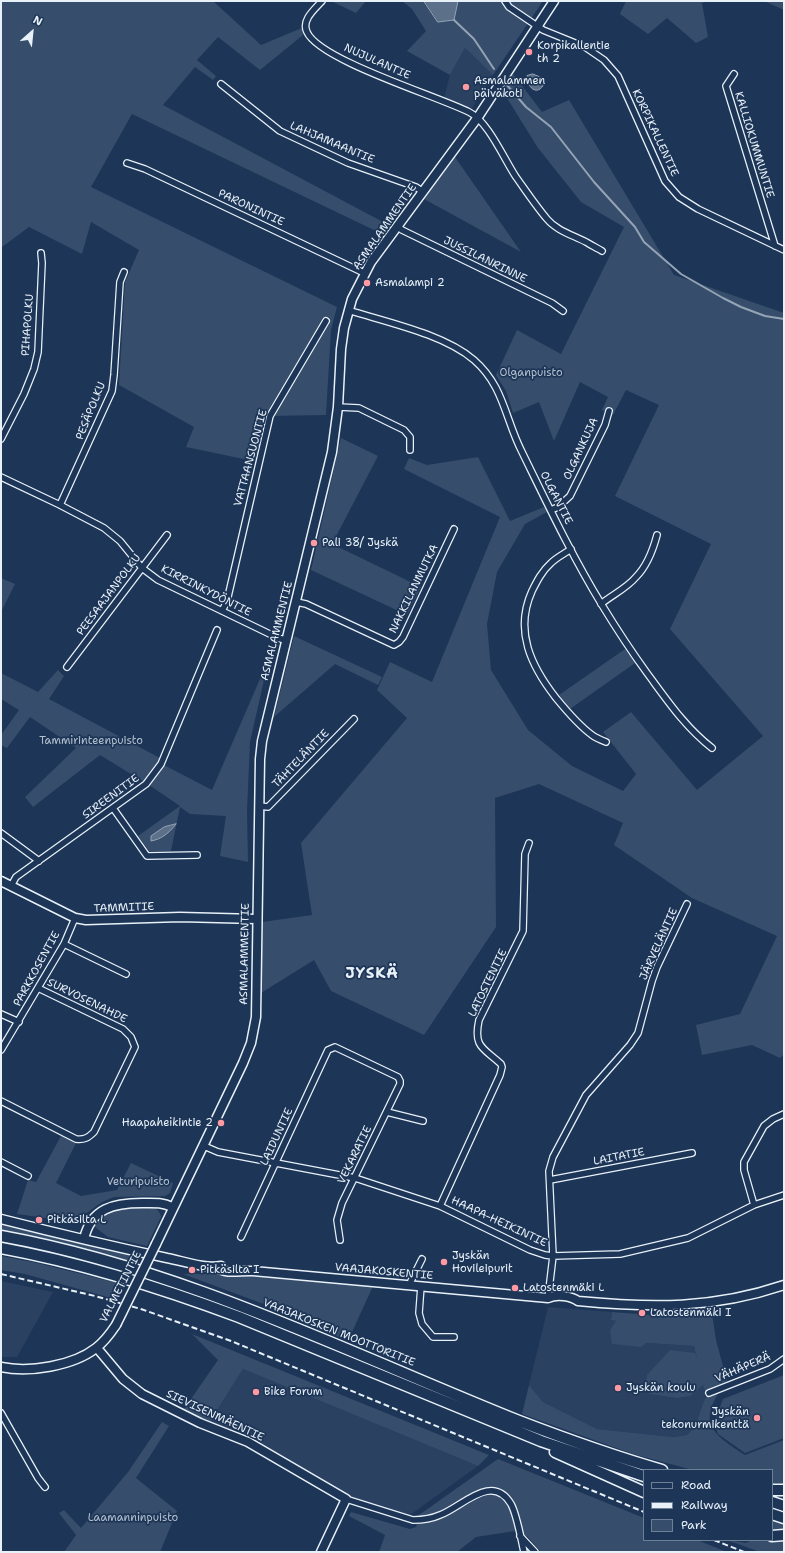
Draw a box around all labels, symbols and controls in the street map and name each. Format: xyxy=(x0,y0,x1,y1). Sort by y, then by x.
north arrow xyxy=(12,12,52,52)
text: N xyxy=(30,12,45,30)
place label: Korpikallentie th 2 xyxy=(537,39,610,65)
street label: NUJULANTIE xyxy=(342,41,412,83)
marker: Korpikallentie th 2 xyxy=(524,47,534,57)
place label: Asmalammen päiväkoti xyxy=(474,74,545,100)
marker: Asmalammen päiväkoti xyxy=(461,82,471,92)
street label: KORPIKALLENTIE xyxy=(629,87,681,179)
street label: KALLIOKUMMUNTIE xyxy=(732,90,776,200)
street label: LAHJAMAANTIE xyxy=(288,119,376,167)
street label: ASMALAMMENTIE xyxy=(350,181,420,273)
street label: PARONINTIE xyxy=(216,187,286,229)
street label: JUSSILANRINNE xyxy=(441,234,529,286)
place label: Asmalampi 2 xyxy=(375,276,445,290)
marker: Asmalampi 2 xyxy=(362,278,372,288)
street label: PIHAPOLKU xyxy=(19,293,37,357)
park label: Olganpuisto xyxy=(499,366,563,380)
street label: PESÄPOLKU xyxy=(73,380,109,442)
street label: VATTAANSUONTIE xyxy=(232,408,270,508)
street label: OLGANKUJA xyxy=(561,416,601,482)
street label: OLGANTIE xyxy=(537,469,575,527)
place label: Pali 38/ Jyskä xyxy=(322,536,398,550)
marker: Pali 38/ Jyskä xyxy=(309,538,319,548)
street label: NAKKILANMUTKA xyxy=(387,542,441,636)
street label: PEESAAJANPOLKU xyxy=(74,552,144,638)
street label: KIRRINKYDÖNTIE xyxy=(159,563,253,619)
street label: ASMALAMMENTIE xyxy=(258,580,296,682)
street label: TÄHTELÄNTIE xyxy=(270,727,332,791)
park label: Tammirinteenpuisto xyxy=(39,734,143,748)
street label: SIREENITIE xyxy=(80,772,142,822)
street label: TAMMITIE xyxy=(94,900,154,916)
street label: ASMALAMMENTIE xyxy=(238,903,252,1005)
street label: JÄRVELÄNTIE xyxy=(637,906,681,982)
street label: PARKKOSENTIE xyxy=(11,929,63,1009)
street label: LATOSTENTIE xyxy=(466,947,510,1019)
district label: JYSKÄ xyxy=(345,965,399,983)
street label: SURVOSENAHDE xyxy=(45,976,129,1026)
street label: LAIDUNTIE xyxy=(258,1106,296,1168)
place label: Haapaheikintie 2 xyxy=(122,1116,213,1130)
marker: Haapaheikintie 2 xyxy=(216,1118,226,1128)
street label: VEKARATIE xyxy=(335,1124,375,1186)
street label: LAITATIE xyxy=(592,1146,646,1168)
park label: Veturipuisto xyxy=(106,1175,170,1189)
street label: HAAPA-HEIKINTIE xyxy=(449,1194,549,1250)
place label: Pitkäsilta L xyxy=(47,1213,106,1227)
marker: Pitkäsilta L xyxy=(34,1215,44,1225)
street label: VALMETINTIE xyxy=(97,1249,145,1325)
place label: Jyskän Hovileipurit xyxy=(452,1249,513,1275)
marker: Jyskän Hovileipurit xyxy=(439,1257,449,1267)
street label: VAAJAKOSKENTIE xyxy=(334,1261,434,1283)
place label: Pitkäsilta I xyxy=(200,1263,259,1277)
marker: Pitkäsilta I xyxy=(187,1265,197,1275)
place label: Latostenmäki L xyxy=(523,1281,604,1295)
marker: Latostenmäki L xyxy=(510,1283,520,1293)
street label: VAAJAKOSKEN MOOTTORITIE xyxy=(261,1296,417,1370)
place label: Latostenmäki I xyxy=(650,1306,731,1320)
marker: Latostenmäki I xyxy=(637,1308,647,1318)
street label: VÄHÄPERÄ xyxy=(713,1350,773,1386)
place label: Jyskän koulu xyxy=(626,1381,696,1395)
marker: Jyskän koulu xyxy=(613,1383,623,1393)
place label: Bike Forum xyxy=(264,1385,322,1399)
marker: Bike Forum xyxy=(251,1387,261,1397)
street label: SIEVISENMÄENTIE xyxy=(164,1388,266,1444)
place label: Jyskän tekonurmikenttä xyxy=(661,1405,749,1431)
marker: Jyskän tekonurmikenttä xyxy=(752,1413,762,1423)
legend xyxy=(643,1469,773,1541)
text: Road xyxy=(681,1477,711,1493)
text: Railway xyxy=(681,1497,728,1513)
park label: Laamanninpuisto xyxy=(88,1511,178,1525)
text: Park xyxy=(681,1517,707,1533)

